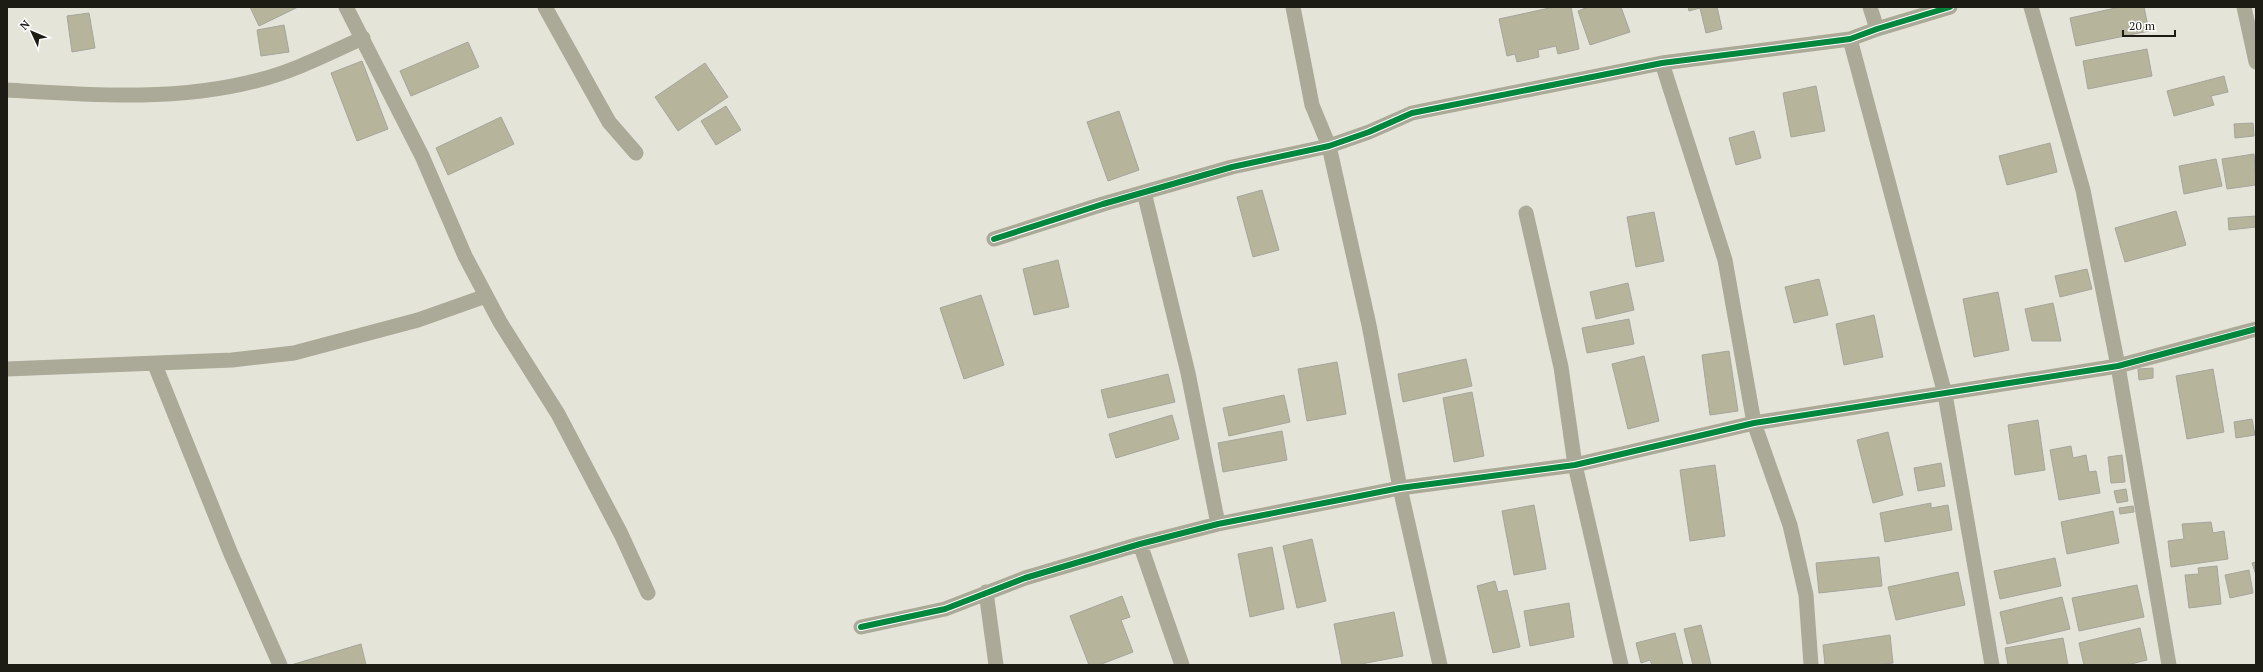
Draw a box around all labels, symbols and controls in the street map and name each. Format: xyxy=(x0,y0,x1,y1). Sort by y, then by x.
north arrow xyxy=(12,12,52,52)
scale bar xyxy=(2123,12,2175,38)
text: N xyxy=(17,17,33,33)
text: 20 m xyxy=(2129,18,2156,33)

